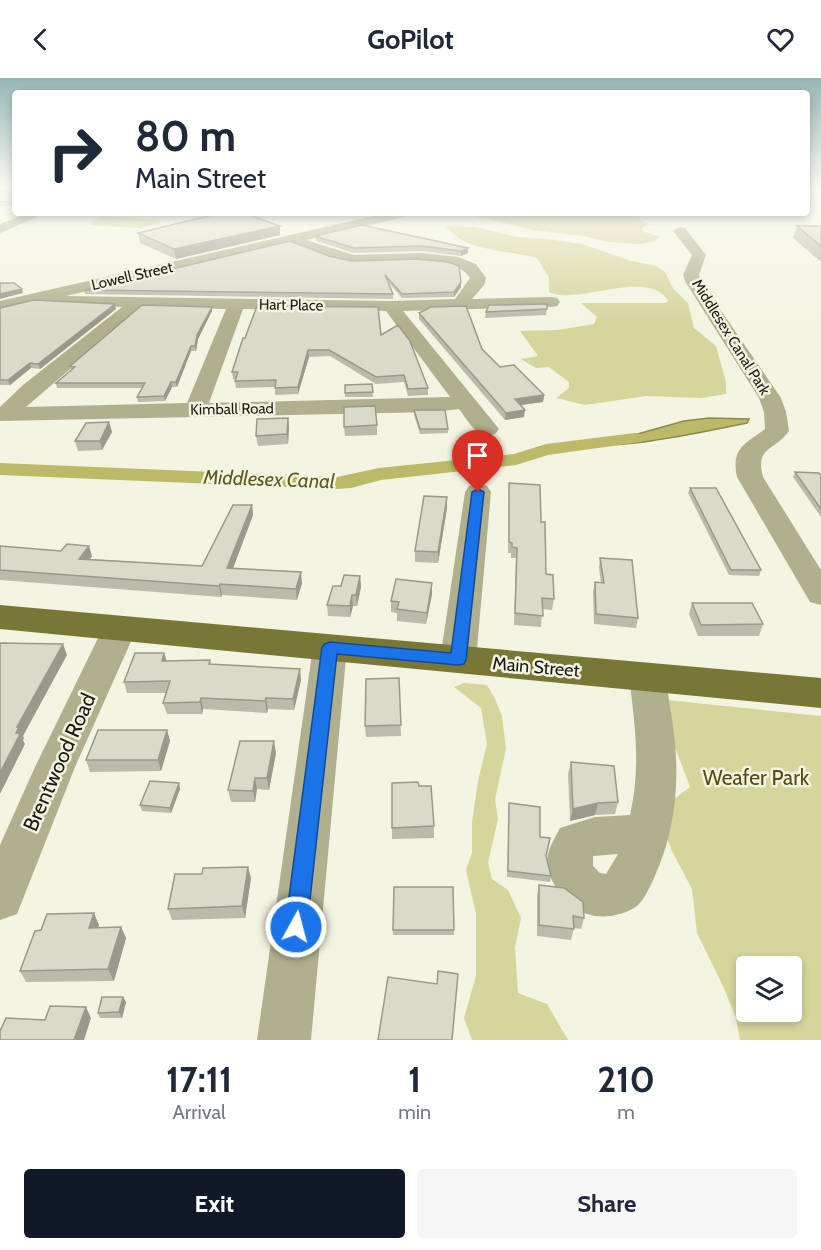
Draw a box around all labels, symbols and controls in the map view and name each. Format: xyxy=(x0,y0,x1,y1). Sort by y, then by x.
icon: back xyxy=(24,23,57,56)
text: GoPilot xyxy=(367,23,454,56)
icon: heart xyxy=(764,23,797,56)
text: 80 m xyxy=(135,110,236,162)
icon: right xyxy=(36,114,114,192)
text: Main Street xyxy=(135,162,266,195)
street label: Lowell Street xyxy=(90,258,174,294)
street label: Middlesex Canal Park xyxy=(688,276,774,399)
street label: Hart Place xyxy=(259,295,324,315)
street label: Kimball Road xyxy=(190,399,274,419)
pin xyxy=(452,430,503,492)
icon: arrive xyxy=(461,439,494,472)
water label: Middlesex Canal xyxy=(202,465,335,493)
street label: Main Street xyxy=(492,652,580,682)
street label: Brentwood Road xyxy=(17,689,101,835)
park label: Weafer Park xyxy=(703,765,810,790)
position arrow xyxy=(264,895,328,959)
map controls xyxy=(736,956,802,1022)
button: layers xyxy=(736,956,802,1022)
text: 17:11 xyxy=(166,1057,232,1101)
text: 1 xyxy=(408,1057,421,1101)
text: 210 xyxy=(597,1057,655,1101)
text: Arrival xyxy=(173,1100,226,1124)
text: min xyxy=(398,1100,431,1124)
text: m xyxy=(617,1100,635,1124)
button: Exit xyxy=(24,1169,405,1238)
button: Share xyxy=(417,1169,797,1238)

